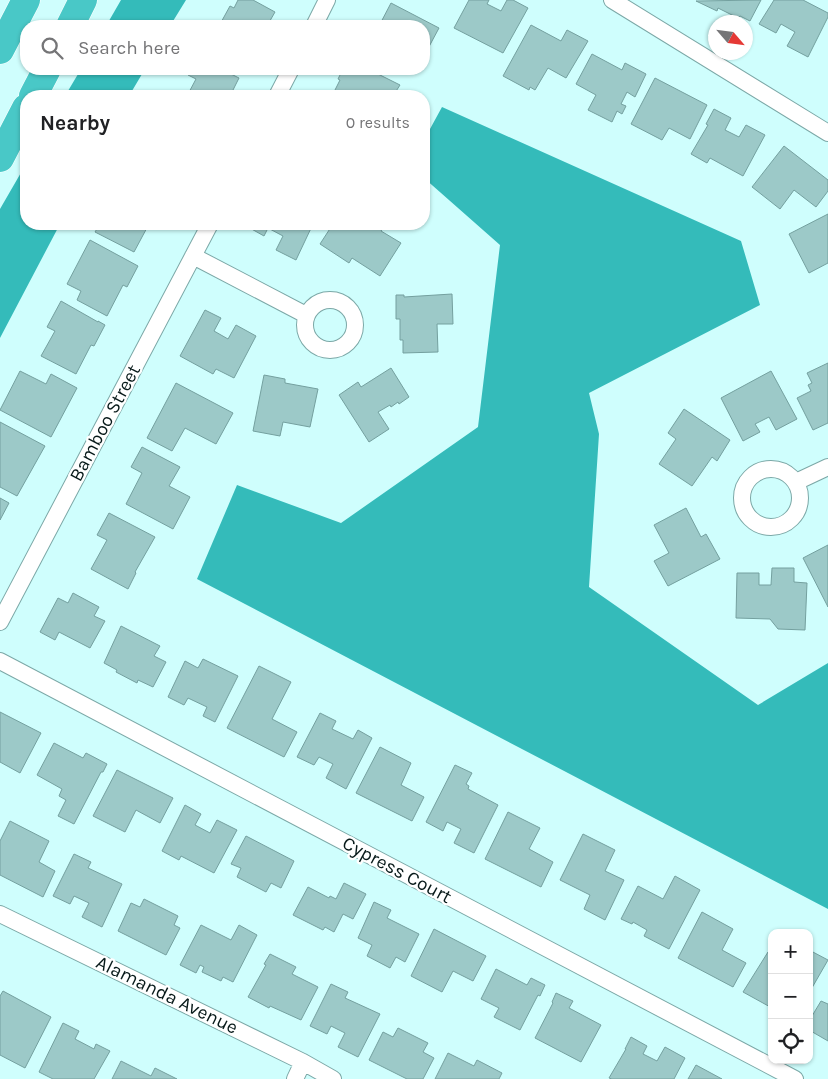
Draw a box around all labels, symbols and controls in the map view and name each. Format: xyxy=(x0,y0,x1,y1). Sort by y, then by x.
north arrow xyxy=(708,15,753,60)
search box xyxy=(20,20,430,75)
icon: search xyxy=(38,34,66,62)
text: Search here xyxy=(78,37,180,59)
text: Nearby xyxy=(40,111,110,135)
text: 0 results xyxy=(346,113,410,132)
street label: Bamboo Street xyxy=(65,361,145,485)
street label: Cypress Court xyxy=(339,832,455,908)
map controls xyxy=(768,929,813,1064)
button: + xyxy=(768,929,813,974)
street label: Alamanda Avenue xyxy=(92,951,242,1039)
button: − xyxy=(768,974,813,1019)
button: locate xyxy=(768,1019,813,1064)

